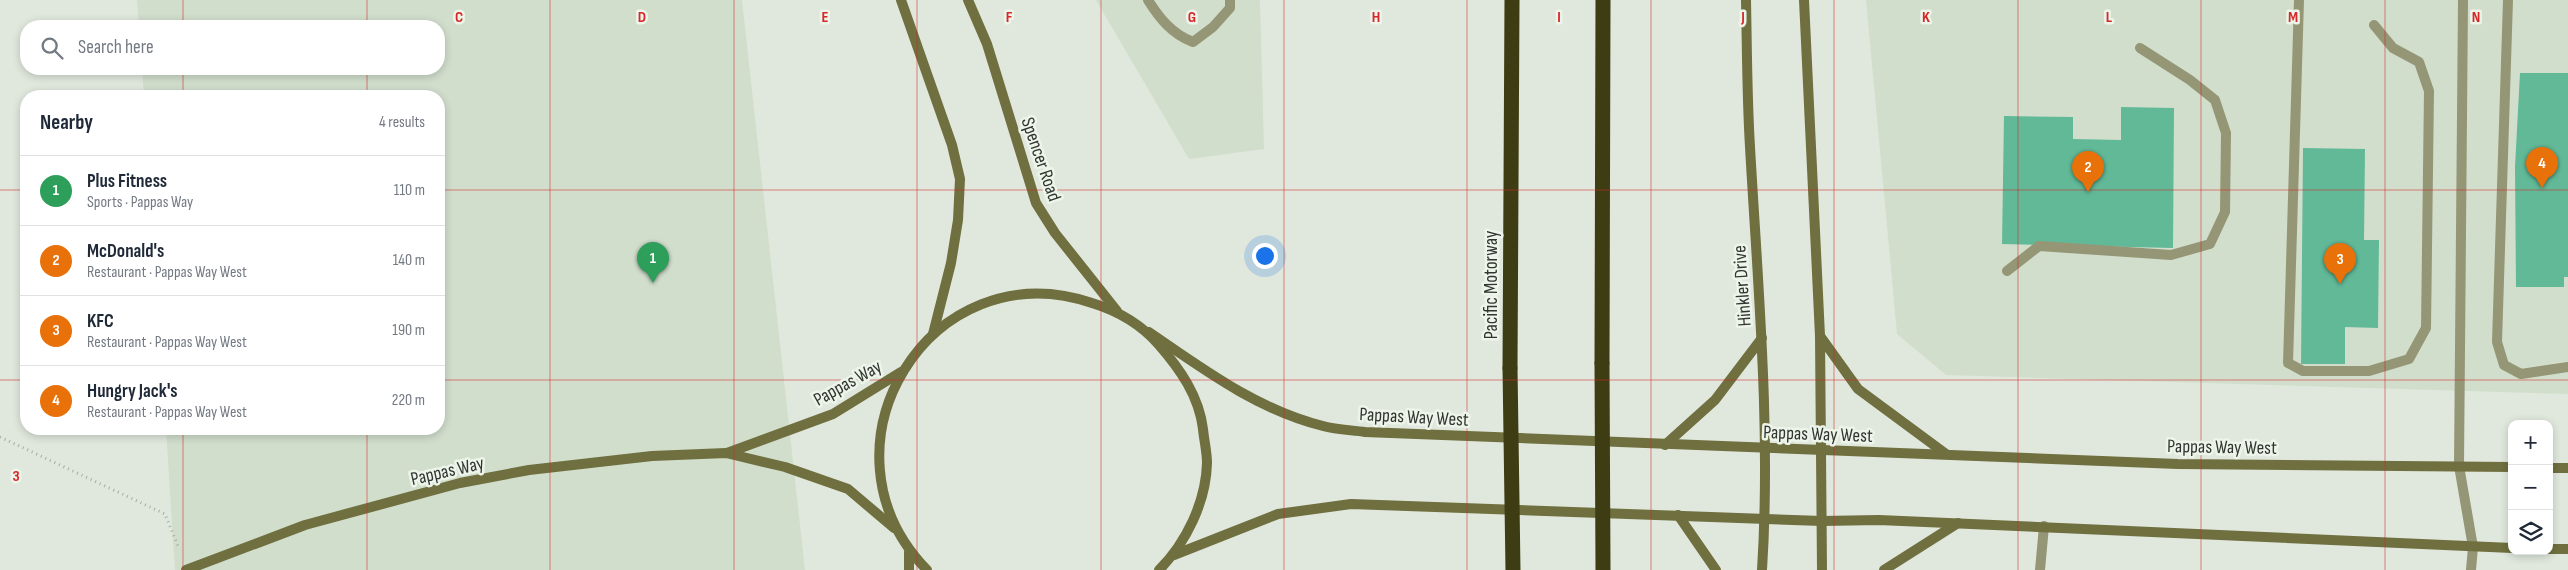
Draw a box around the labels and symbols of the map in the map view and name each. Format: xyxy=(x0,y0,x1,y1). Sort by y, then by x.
text: C xyxy=(455,8,463,27)
text: D xyxy=(638,8,646,27)
text: E xyxy=(822,8,829,27)
text: F xyxy=(1006,8,1013,27)
text: G xyxy=(1188,8,1196,27)
text: H xyxy=(1372,8,1380,27)
text: I xyxy=(1557,8,1561,27)
text: J xyxy=(1740,8,1745,27)
text: K xyxy=(1922,8,1930,27)
text: L xyxy=(2106,8,2113,27)
text: M xyxy=(2288,8,2298,27)
text: N xyxy=(2472,8,2480,27)
street label: Spencer Road xyxy=(1016,115,1066,204)
pin: 4 xyxy=(2526,147,2558,188)
pin: 2 xyxy=(2072,151,2104,192)
street label: Pacific Motorway xyxy=(1480,230,1503,339)
pin: 1 xyxy=(637,242,669,283)
your location xyxy=(1252,243,1278,269)
pin: 3 xyxy=(2324,243,2356,284)
street label: Hinkler Drive xyxy=(1728,244,1757,327)
street label: Pappas Way xyxy=(810,355,886,411)
street label: Pappas Way West xyxy=(1359,403,1469,432)
street label: Pappas Way West xyxy=(1763,421,1873,448)
street label: Pappas Way West xyxy=(2167,435,2277,460)
street label: Pappas Way xyxy=(409,452,487,491)
text: 3 xyxy=(12,467,20,486)

